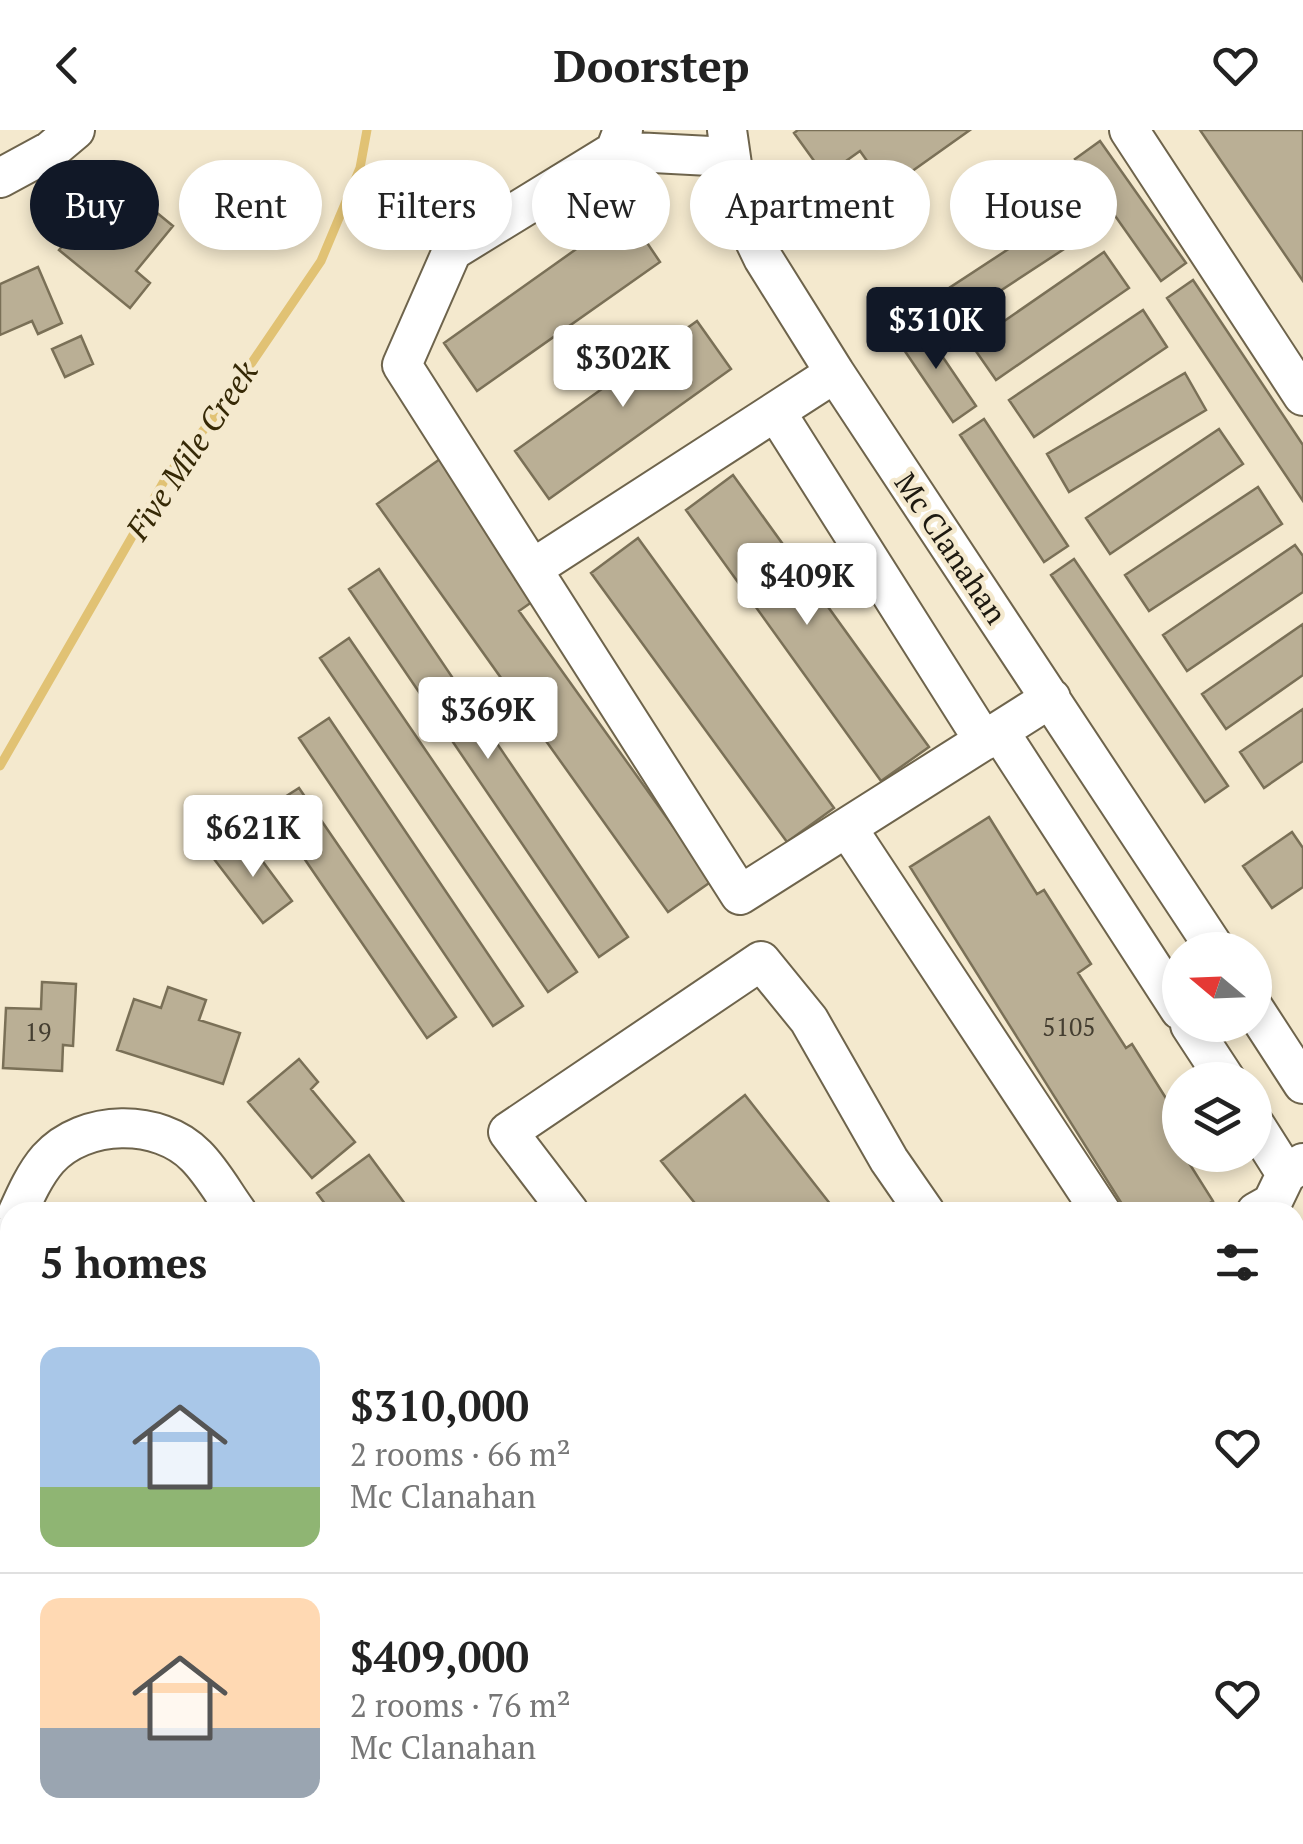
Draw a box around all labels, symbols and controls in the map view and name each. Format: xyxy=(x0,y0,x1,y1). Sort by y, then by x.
text: Doorstep xyxy=(554,35,749,95)
icon: back xyxy=(40,38,95,93)
icon: heart xyxy=(1208,38,1263,93)
chip: Buy xyxy=(30,160,159,250)
chip: Rent xyxy=(179,160,322,250)
chip: Filters xyxy=(342,160,512,250)
chip: New xyxy=(532,160,670,250)
chip: Apartment xyxy=(690,160,930,250)
chip: House xyxy=(950,160,1117,250)
pin: $310K xyxy=(866,287,1006,372)
text: $310K xyxy=(888,298,984,340)
pin: $302K xyxy=(553,325,693,410)
text: $302K xyxy=(575,336,671,378)
water label: Five Mile Creek xyxy=(115,352,267,548)
street label: Mc Clanahan xyxy=(886,465,1016,632)
pin: $409K xyxy=(737,543,877,628)
text: $409K xyxy=(759,554,855,596)
pin: $369K xyxy=(418,677,558,762)
text: $369K xyxy=(440,688,536,730)
pin: $621K xyxy=(183,795,323,880)
text: $621K xyxy=(205,806,301,848)
north arrow xyxy=(1162,932,1272,1042)
map controls xyxy=(1162,932,1272,1172)
house number: 5105 xyxy=(1042,1010,1096,1043)
house number: 19 xyxy=(25,1015,51,1048)
button: layers xyxy=(1162,1062,1272,1172)
text: 5 homes xyxy=(40,1234,207,1290)
icon: filters xyxy=(1210,1235,1265,1290)
text: $310,000 xyxy=(350,1377,529,1433)
icon: home xyxy=(120,1387,240,1507)
icon: heart xyxy=(1210,1420,1265,1475)
text: 2 rooms · 66 m² xyxy=(350,1433,571,1475)
text: Mc Clanahan xyxy=(350,1475,536,1517)
text: $409,000 xyxy=(350,1628,529,1684)
icon: home xyxy=(120,1638,240,1758)
icon: heart xyxy=(1210,1671,1265,1726)
text: 2 rooms · 76 m² xyxy=(350,1684,571,1726)
text: Mc Clanahan xyxy=(350,1726,536,1768)

